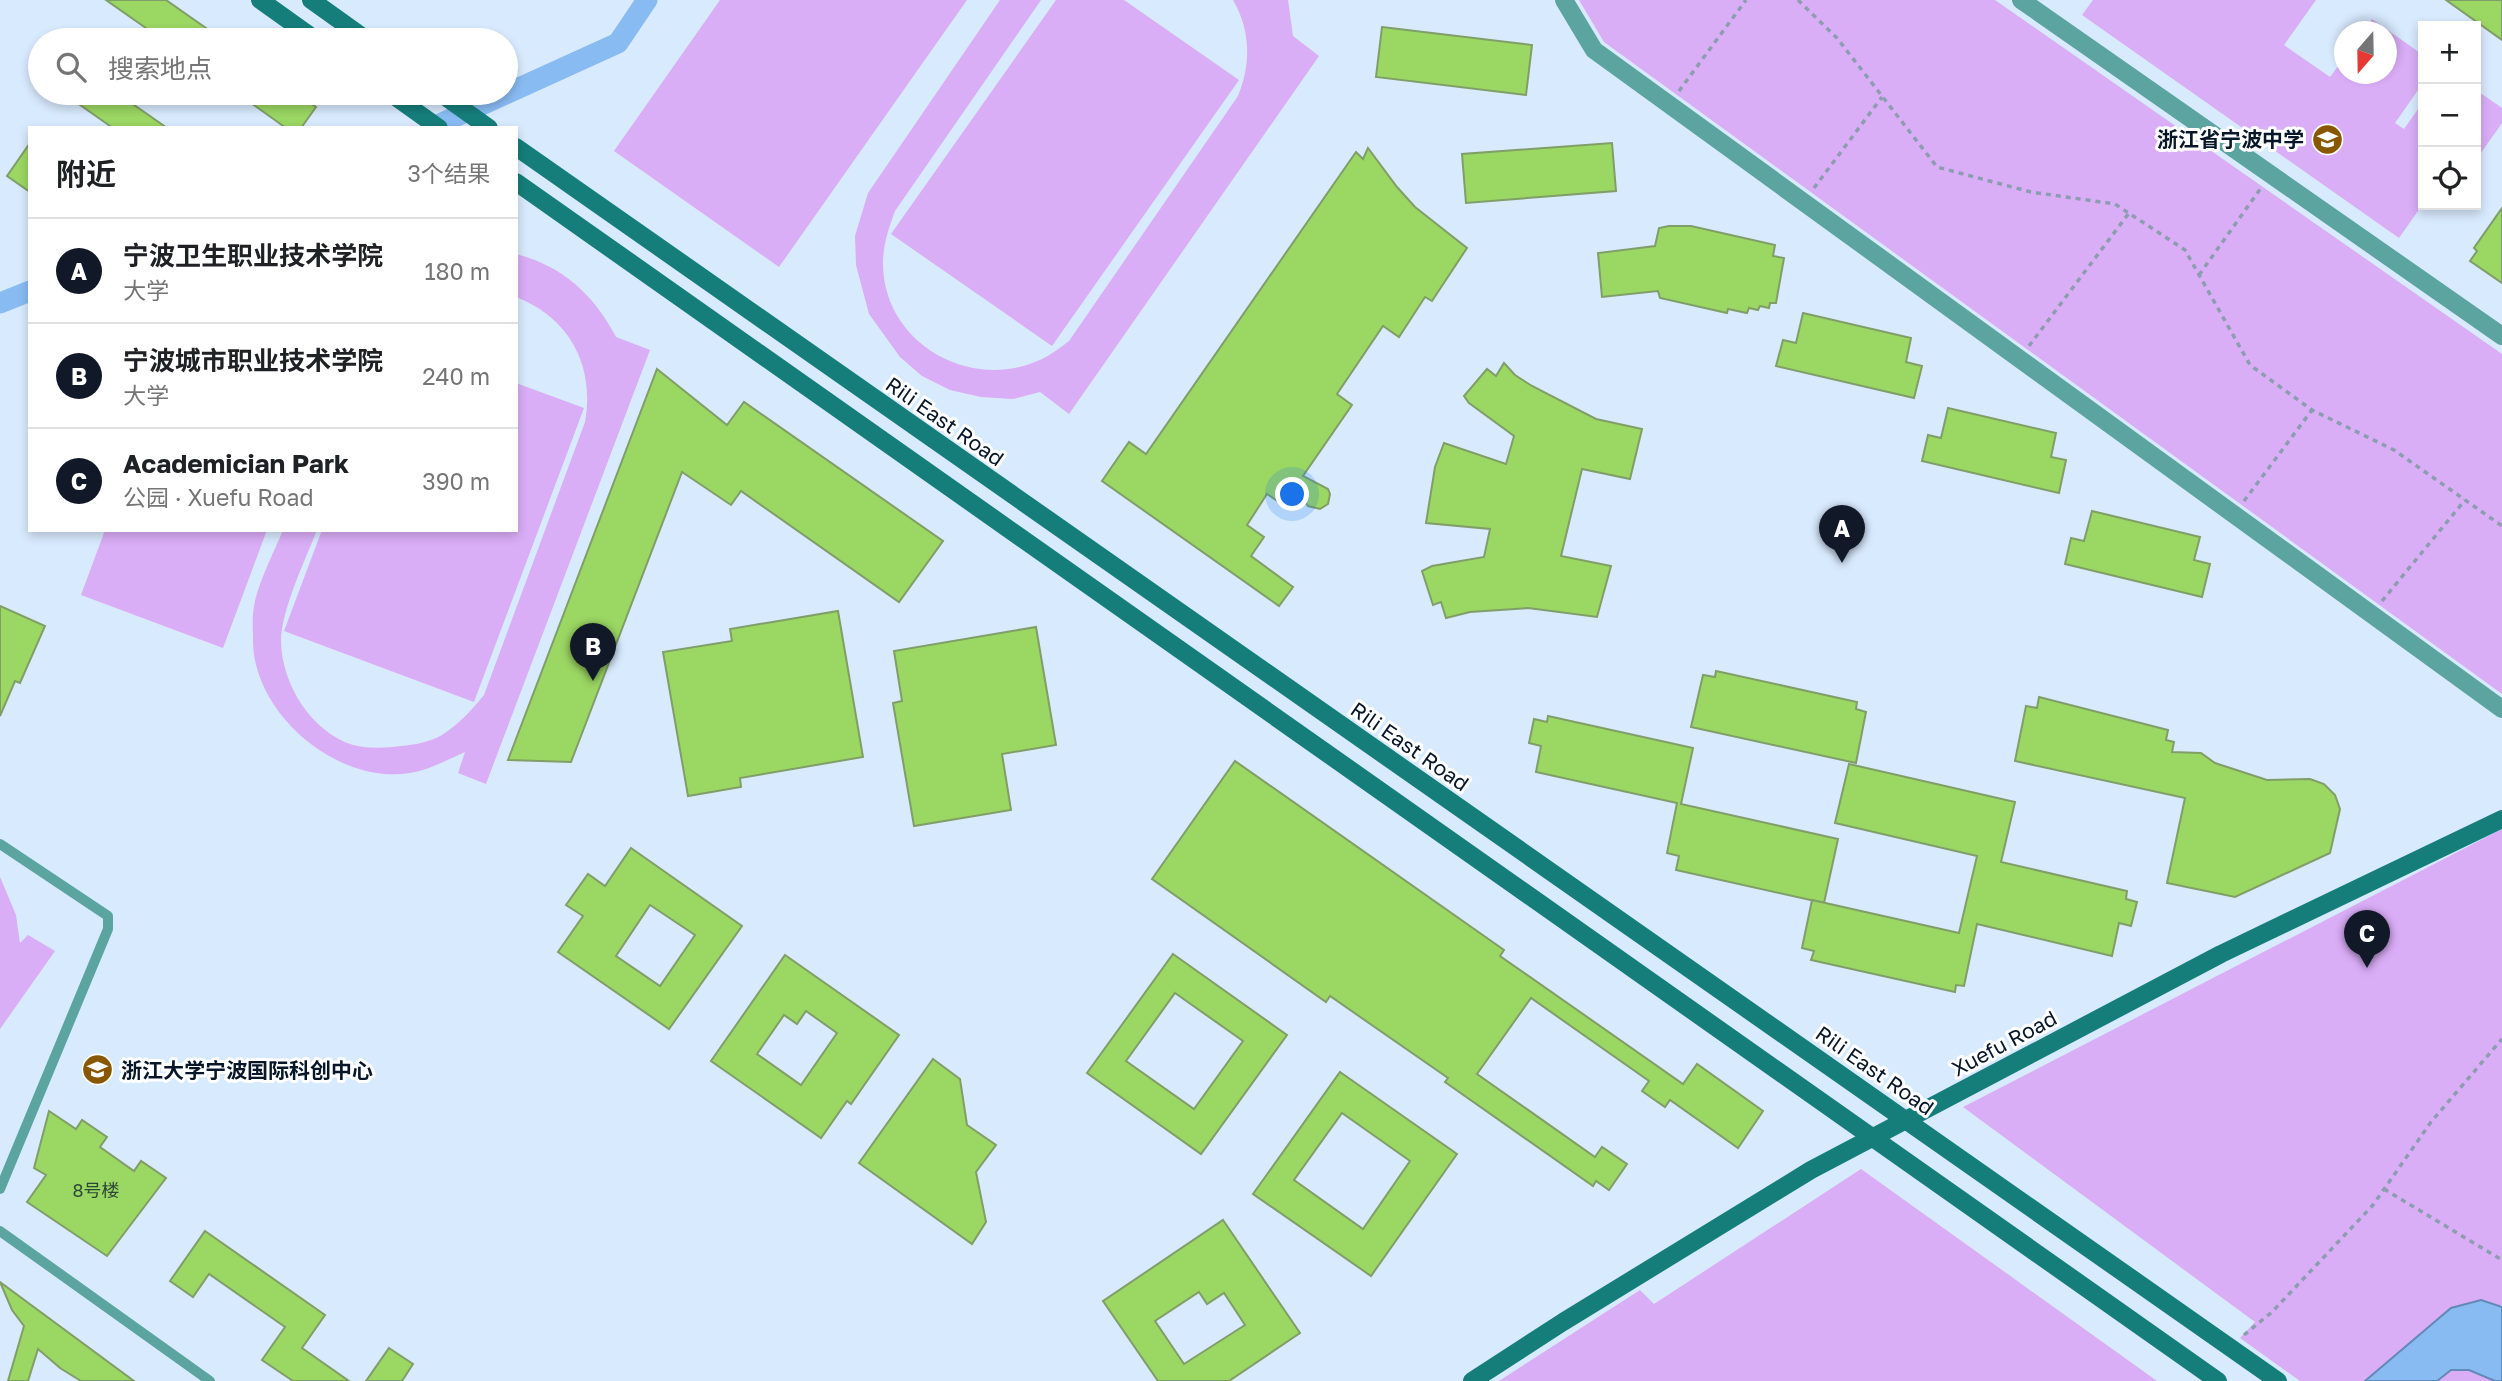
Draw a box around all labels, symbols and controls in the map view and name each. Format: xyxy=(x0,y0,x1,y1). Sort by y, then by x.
north arrow xyxy=(2334,21,2397,84)
map controls xyxy=(2418,21,2481,210)
button: + xyxy=(2418,21,2481,84)
search box xyxy=(28,28,518,105)
icon: search xyxy=(52,48,90,86)
text: 搜索地点 xyxy=(108,53,212,84)
button: − xyxy=(2418,84,2481,147)
school or university icon: 浙江省宁波中学 xyxy=(2310,122,2344,156)
place label: 浙江省宁波中学 xyxy=(2157,126,2304,152)
button: locate xyxy=(2418,147,2481,210)
text: 附近 xyxy=(56,156,116,192)
text: 3个结果 xyxy=(408,159,490,187)
text: 宁波卫生职业技术学院 xyxy=(123,240,383,271)
text: A xyxy=(71,257,87,285)
text: 180 m xyxy=(424,257,490,285)
text: 大学 xyxy=(123,276,169,304)
text: 宁波城市职业技术学院 xyxy=(123,345,383,376)
text: B xyxy=(71,362,87,390)
text: 240 m xyxy=(422,362,490,390)
street label: Rili East Road xyxy=(881,371,1009,471)
text: 大学 xyxy=(123,381,169,409)
text: Academician Park xyxy=(123,448,349,479)
text: C xyxy=(71,467,87,495)
text: 390 m xyxy=(422,467,490,495)
your location xyxy=(1275,477,1309,511)
text: 公园 · Xuefu Road xyxy=(123,483,314,511)
pin: A xyxy=(1819,505,1865,563)
pin: B xyxy=(570,623,616,681)
street label: Rili East Road xyxy=(1346,696,1474,796)
pin: C xyxy=(2344,910,2390,968)
street label: Xuefu Road xyxy=(1947,1004,2061,1082)
street label: Rili East Road xyxy=(1811,1020,1939,1120)
school or university icon: 浙江大学宁波国际科创中心 xyxy=(81,1053,115,1087)
place label: 浙江大学宁波国际科创中心 xyxy=(121,1057,373,1083)
house number: 8号楼 xyxy=(73,1179,119,1201)

